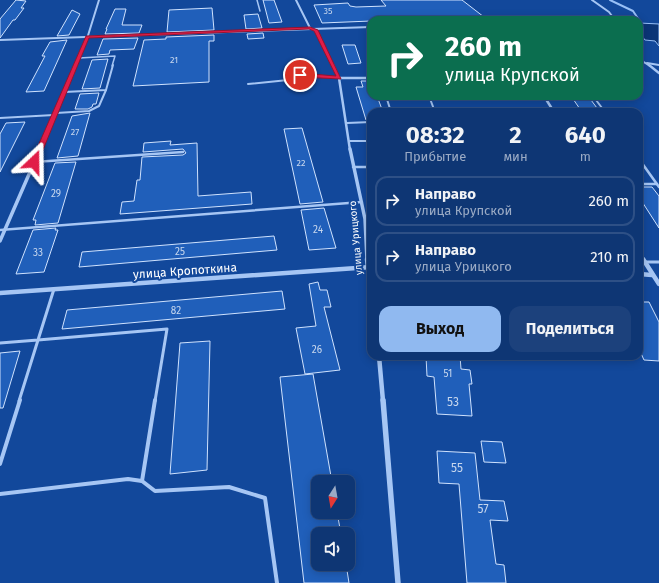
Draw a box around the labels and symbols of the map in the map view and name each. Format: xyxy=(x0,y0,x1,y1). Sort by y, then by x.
house number: 35 xyxy=(323,6,333,16)
house number: 21 xyxy=(170,55,178,65)
pin xyxy=(283,58,317,92)
house number: 27 xyxy=(71,127,79,137)
position arrow xyxy=(13,141,55,183)
house number: 22 xyxy=(297,158,305,168)
house number: 29 xyxy=(51,188,61,200)
street label: улица Урицкого xyxy=(347,200,365,276)
house number: 24 xyxy=(313,224,324,236)
house number: 25 xyxy=(175,246,185,258)
house number: 33 xyxy=(33,247,43,259)
street label: улица Кропоткина xyxy=(133,260,237,282)
house number: 82 xyxy=(171,305,181,317)
house number: 26 xyxy=(312,344,322,356)
house number: 51 xyxy=(444,368,452,380)
house number: 53 xyxy=(447,395,459,409)
house number: 55 xyxy=(451,461,463,475)
north arrow xyxy=(311,475,355,519)
house number: 57 xyxy=(477,502,489,516)

